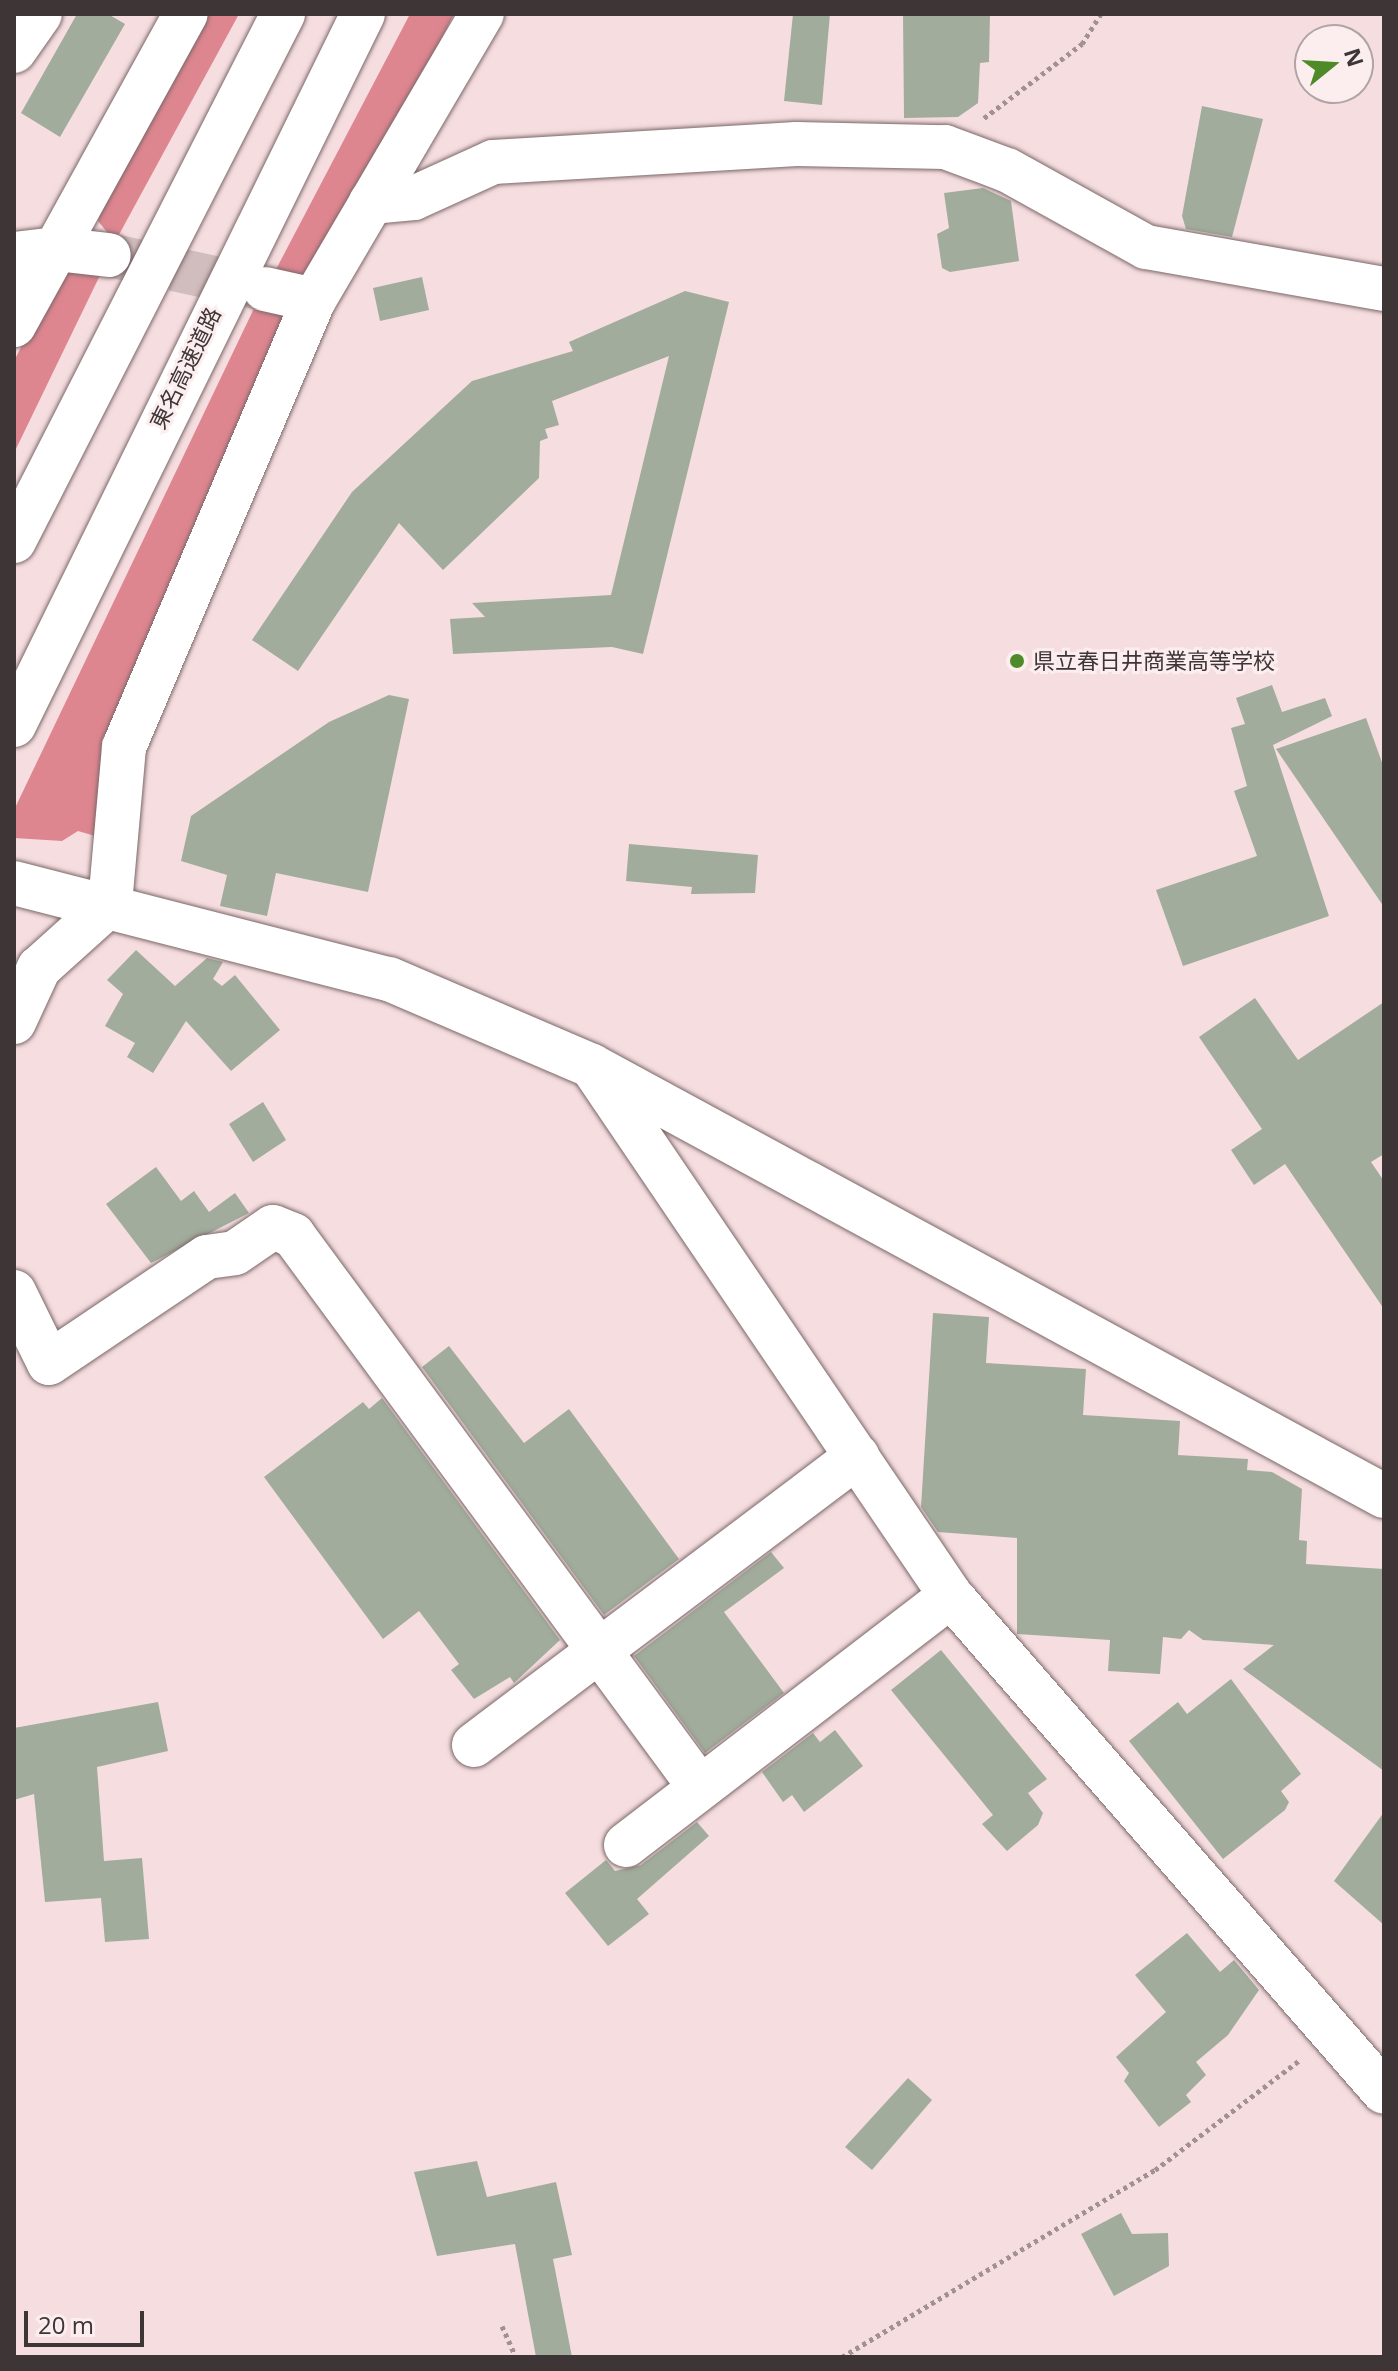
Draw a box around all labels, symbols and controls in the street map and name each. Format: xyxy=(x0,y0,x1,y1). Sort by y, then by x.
north arrow xyxy=(1294,24,1374,104)
text: N xyxy=(1338,44,1372,70)
street label: 東名高速道路 xyxy=(144,303,226,433)
place label: 県立春日井商業高等学校 xyxy=(1033,648,1275,674)
marker: 県立春日井商業高等学校 xyxy=(1008,652,1026,670)
scale bar xyxy=(28,2295,148,2345)
text: 20 m xyxy=(38,2308,94,2341)

